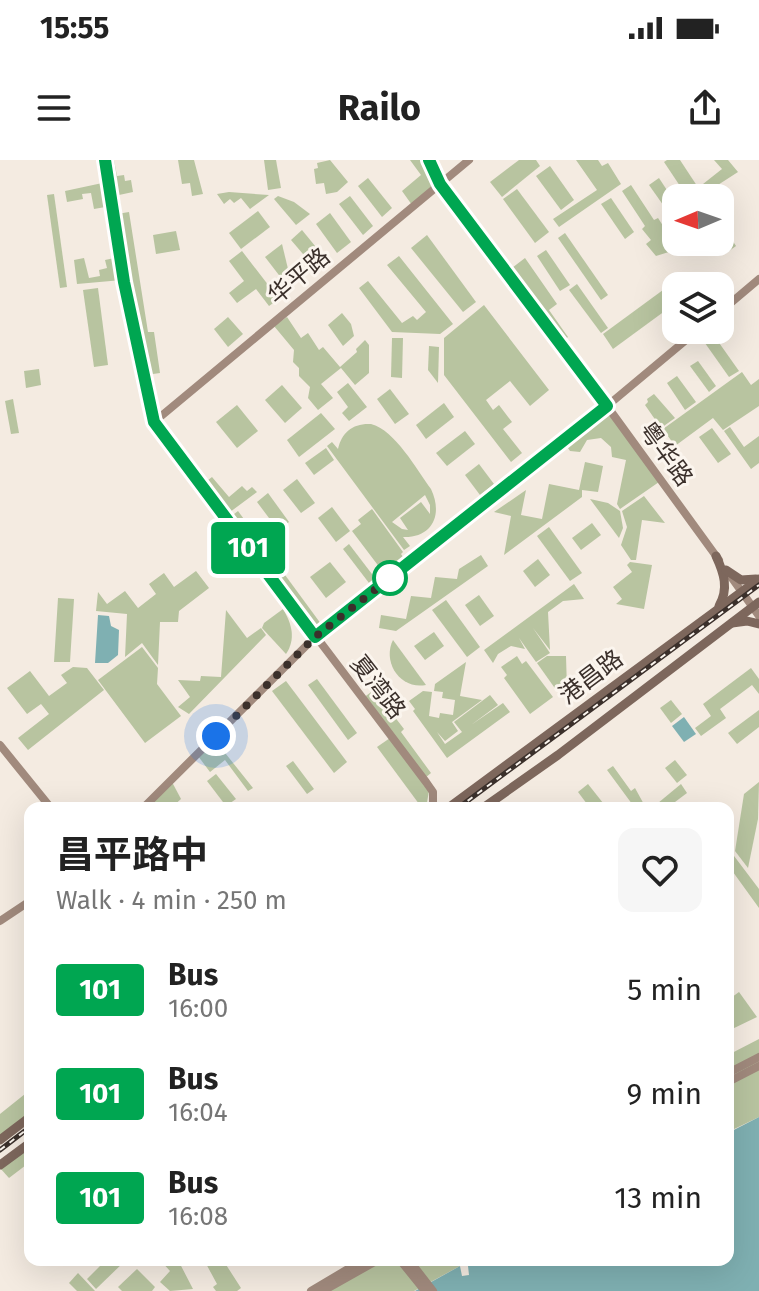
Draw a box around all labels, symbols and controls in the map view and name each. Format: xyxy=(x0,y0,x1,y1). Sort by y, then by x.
text: 15:55 xyxy=(40,10,109,46)
icon: menu xyxy=(32,86,76,130)
text: Railo xyxy=(338,86,421,130)
icon: share xyxy=(683,86,727,130)
north arrow xyxy=(662,184,734,256)
map controls xyxy=(662,184,734,344)
street label: 华平路 xyxy=(262,242,336,310)
button: layers xyxy=(662,272,734,344)
street label: 粤华路 xyxy=(634,417,698,491)
line badge: 101 xyxy=(202,522,294,574)
text: 101 xyxy=(227,531,269,564)
unlabelled marker xyxy=(373,561,407,595)
street label: 港昌路 xyxy=(554,644,628,710)
street label: 夏湾路 xyxy=(345,650,411,724)
your location xyxy=(196,716,236,756)
button: heart xyxy=(618,828,702,912)
text: 昌平路中 xyxy=(56,832,208,878)
text: Walk · 4 min · 250 m xyxy=(56,885,287,916)
text: Bus xyxy=(168,957,218,993)
text: 5 min xyxy=(627,972,702,1008)
text: 101 xyxy=(79,973,121,1006)
text: 16:00 xyxy=(168,993,228,1024)
text: Bus xyxy=(168,1061,218,1097)
text: 9 min xyxy=(627,1076,702,1112)
text: 101 xyxy=(79,1077,121,1110)
text: 16:04 xyxy=(168,1097,228,1128)
text: Bus xyxy=(168,1165,218,1201)
text: 13 min xyxy=(614,1180,702,1216)
text: 101 xyxy=(79,1181,121,1214)
text: 16:08 xyxy=(168,1201,228,1232)

